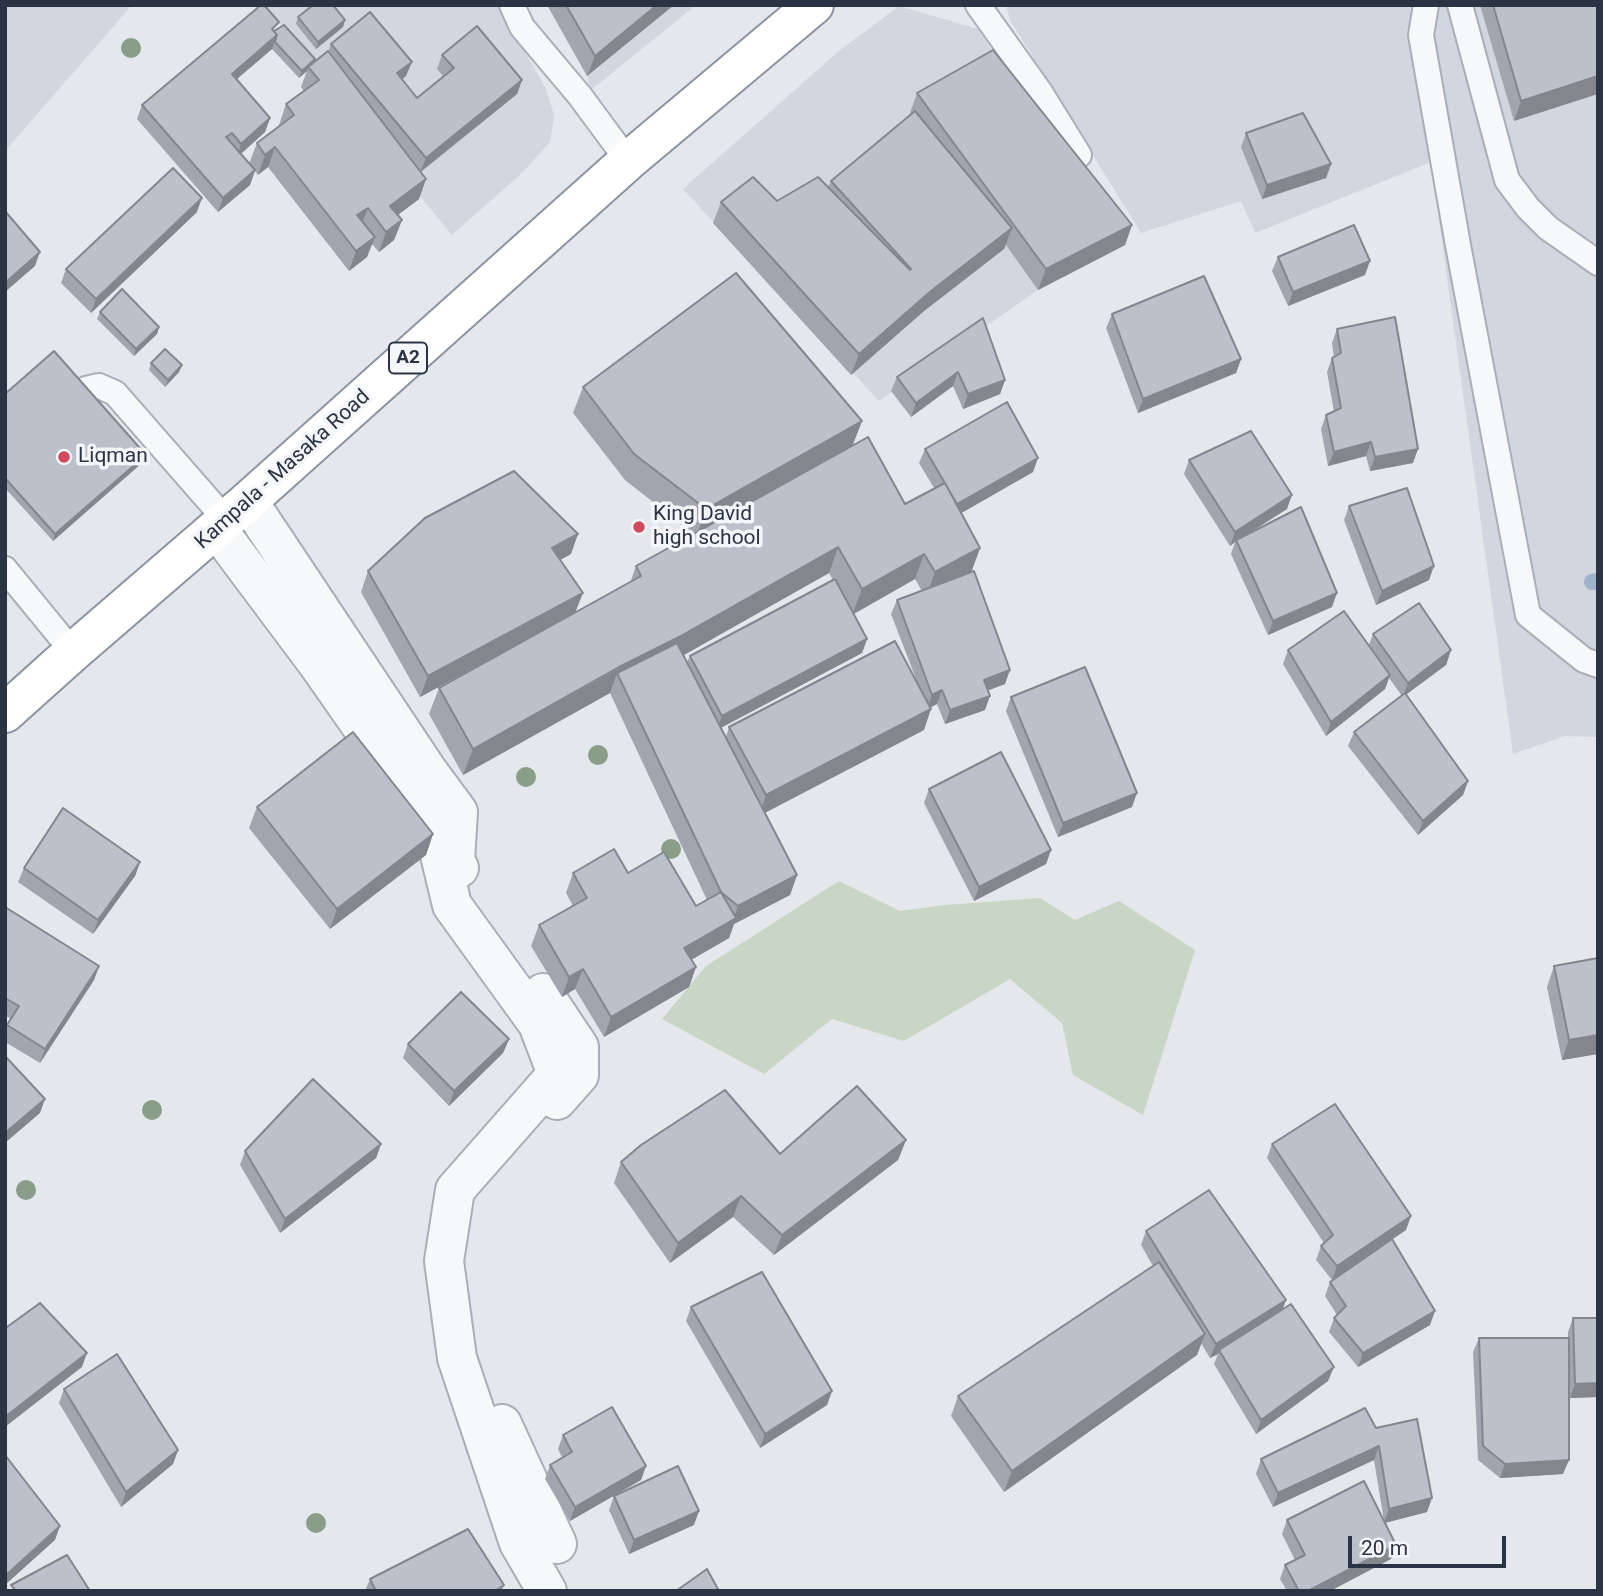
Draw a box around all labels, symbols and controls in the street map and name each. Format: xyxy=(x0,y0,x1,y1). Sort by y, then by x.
road number: A2 xyxy=(389,342,427,374)
street label: Kampala - Masaka Road xyxy=(190,385,376,555)
place label: Liqman xyxy=(78,444,148,470)
marker: Liqman xyxy=(56,449,72,465)
place label: King David high school xyxy=(653,502,761,552)
marker: King David high school xyxy=(631,519,647,535)
scale bar xyxy=(1351,1522,1508,1566)
text: 20 m xyxy=(1361,1536,1408,1560)

